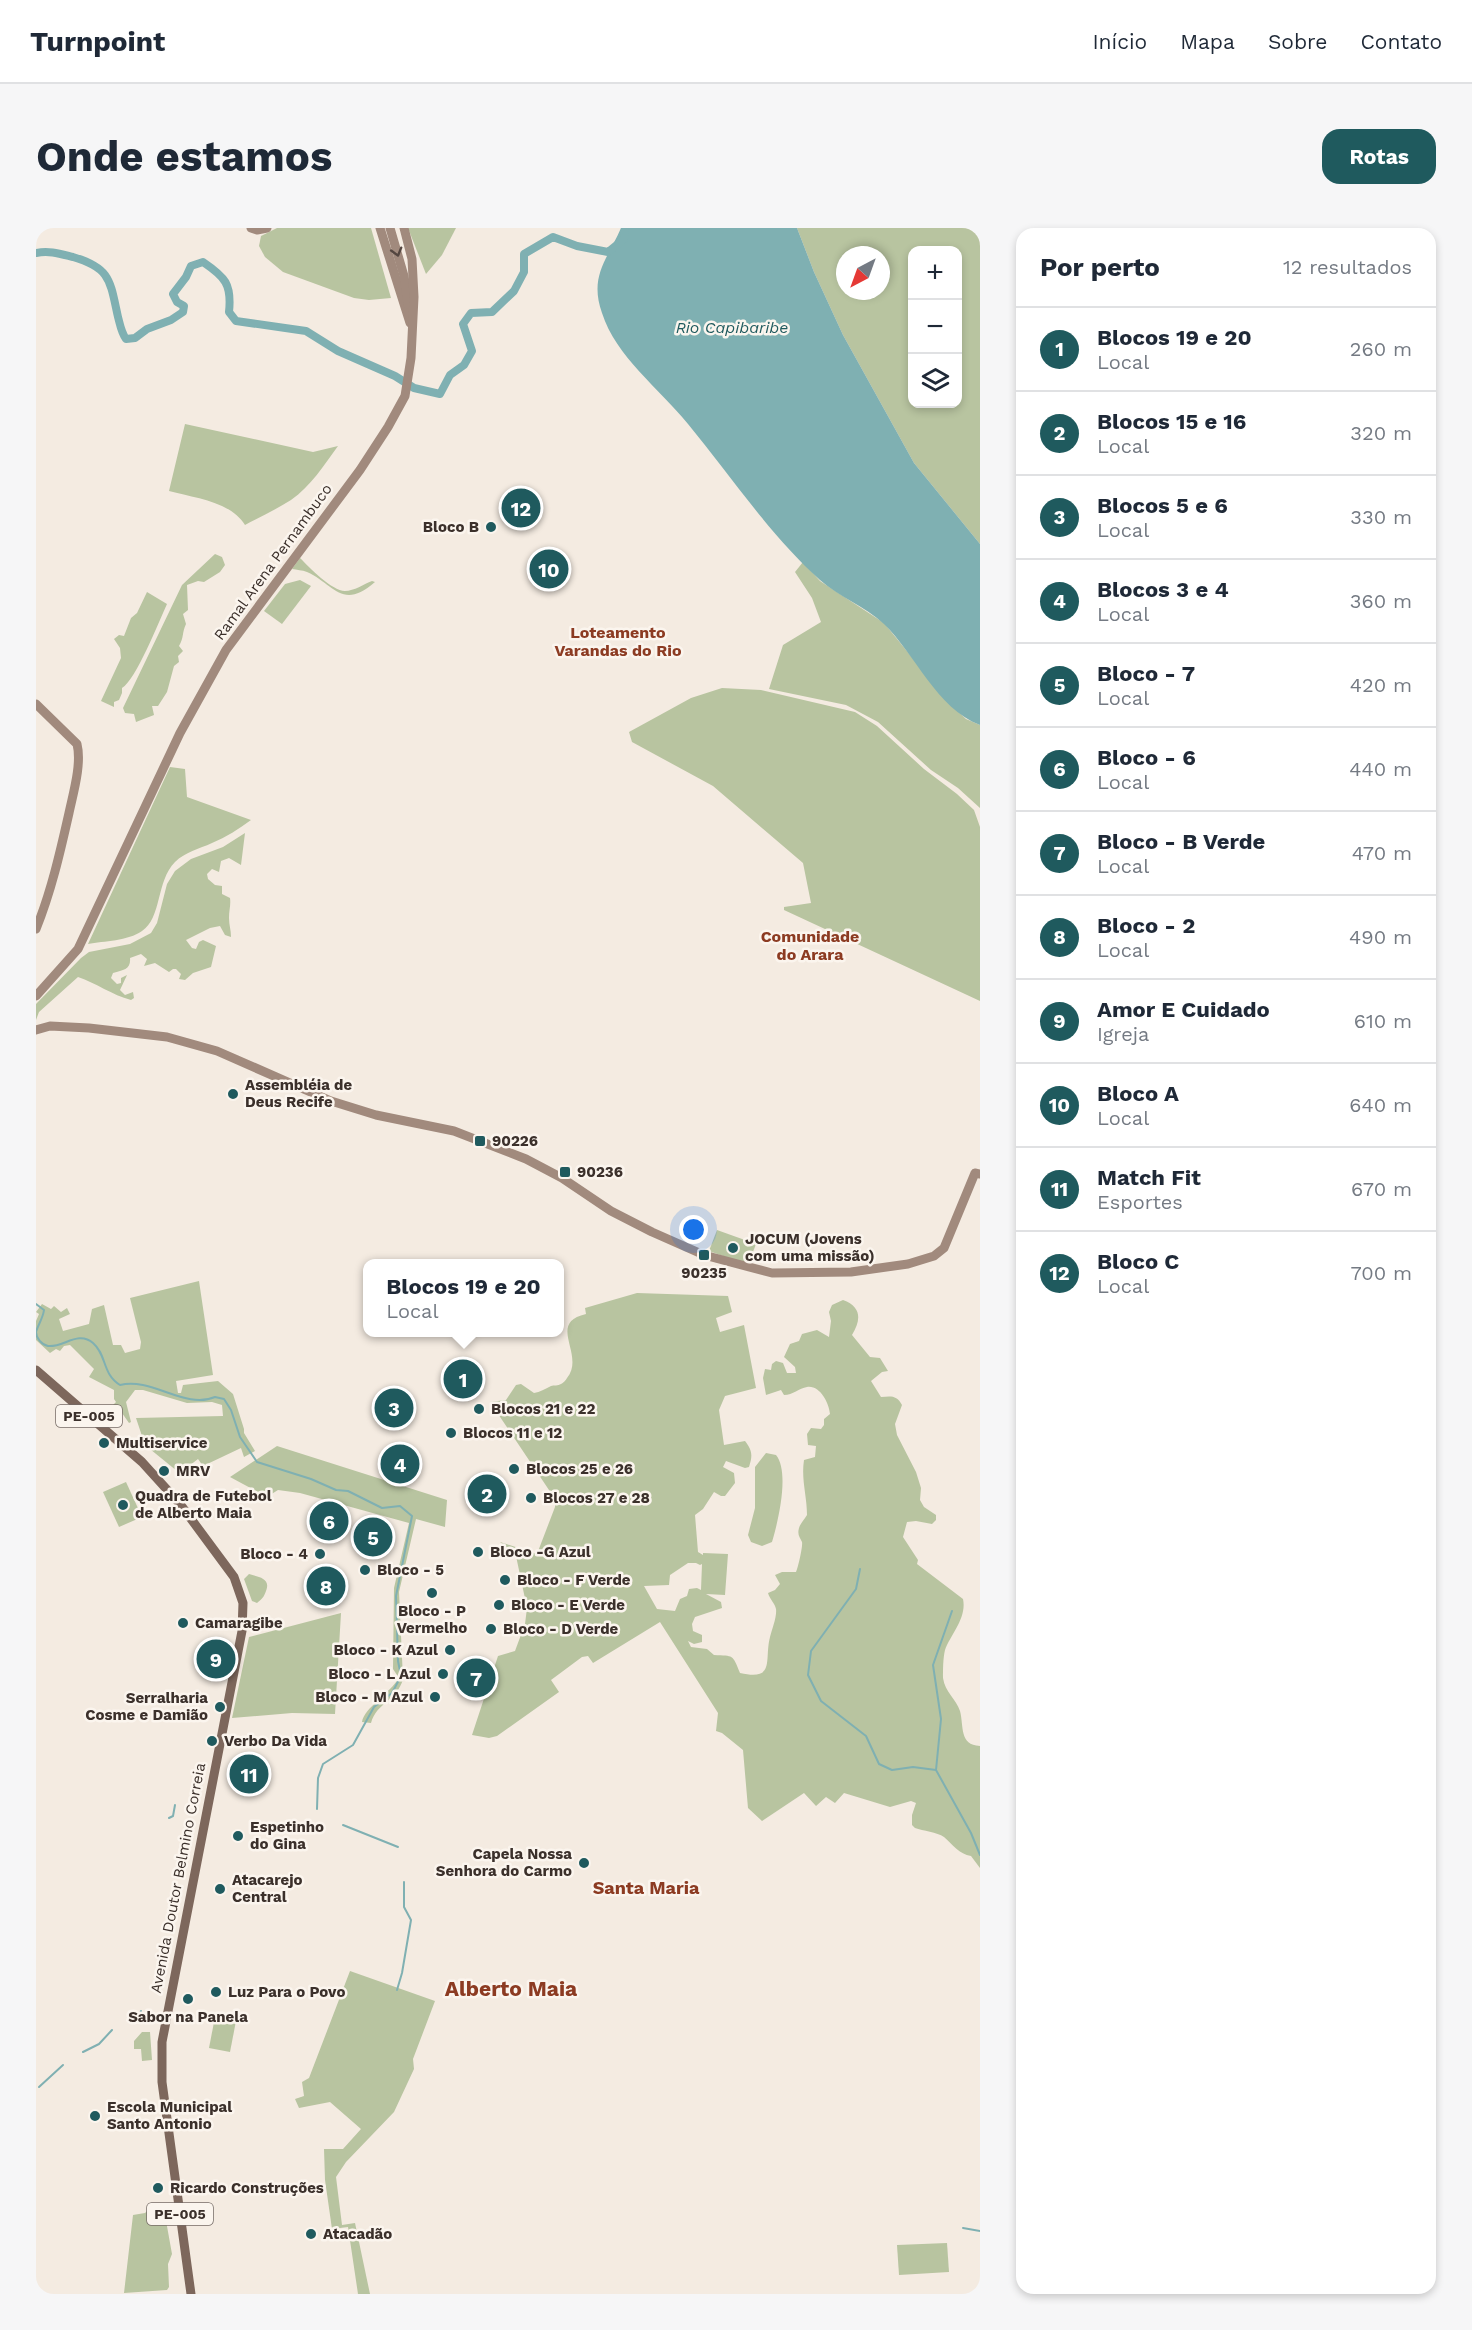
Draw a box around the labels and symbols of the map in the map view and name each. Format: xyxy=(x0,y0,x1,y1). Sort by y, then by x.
one-way arrow xyxy=(390,246,402,257)
north arrow xyxy=(836,246,890,300)
water label: Rio Capibaribe xyxy=(676,318,788,337)
street label: Ramal Arena Pernambuco xyxy=(210,480,336,644)
pin: 12 xyxy=(502,486,540,530)
place label: Bloco B xyxy=(423,518,479,536)
marker: Bloco B xyxy=(484,520,498,534)
pin: 10 xyxy=(530,546,568,592)
district label: Loteamento Varandas do Rio xyxy=(554,623,682,660)
district label: Comunidade do Arara xyxy=(761,927,859,964)
place label: Assembléia de Deus Recife xyxy=(245,1076,352,1111)
marker: Assembléia de Deus Recife xyxy=(226,1087,240,1101)
place label: 90226 xyxy=(492,1132,538,1150)
marker: 90226 xyxy=(473,1134,487,1148)
place label: 90236 xyxy=(577,1163,623,1181)
marker: 90236 xyxy=(558,1165,572,1179)
your location xyxy=(679,1215,708,1244)
place label: JOCUM (Jovens com uma missão) xyxy=(745,1230,875,1265)
marker: JOCUM (Jovens com uma missão) xyxy=(726,1241,740,1255)
marker: 90235 xyxy=(697,1248,711,1262)
place label: 90235 xyxy=(681,1264,727,1282)
pin: 1 xyxy=(444,1356,482,1402)
pin: 3 xyxy=(374,1386,414,1430)
place label: Blocos 21 e 22 xyxy=(491,1400,596,1418)
marker: Blocos 21 e 22 xyxy=(472,1402,486,1416)
road number: PE-005 xyxy=(56,1405,122,1427)
place label: Blocos 11 e 12 xyxy=(463,1424,562,1442)
marker: Blocos 11 e 12 xyxy=(444,1426,458,1440)
place label: Multiservice xyxy=(116,1434,208,1452)
marker: Multiservice xyxy=(97,1436,111,1450)
pin: 4 xyxy=(380,1442,420,1486)
place label: Blocos 25 e 26 xyxy=(526,1460,633,1478)
place label: MRV xyxy=(176,1462,211,1480)
marker: Blocos 25 e 26 xyxy=(507,1462,521,1476)
marker: MRV xyxy=(157,1464,171,1478)
pin: 2 xyxy=(468,1472,506,1516)
place label: Quadra de Futebol de Alberto Maia xyxy=(135,1487,272,1522)
place label: Blocos 27 e 28 xyxy=(543,1489,650,1507)
marker: Blocos 27 e 28 xyxy=(524,1491,538,1505)
marker: Quadra de Futebol de Alberto Maia xyxy=(116,1498,130,1512)
pin: 6 xyxy=(310,1498,348,1544)
pin: 5 xyxy=(354,1514,392,1560)
place label: Bloco -G Azul xyxy=(490,1543,591,1561)
place label: Bloco - 4 xyxy=(240,1545,308,1563)
marker: Bloco -G Azul xyxy=(471,1545,485,1559)
marker: Bloco - 4 xyxy=(313,1547,327,1561)
place label: Bloco - 5 xyxy=(377,1561,444,1579)
marker: Bloco - 5 xyxy=(358,1563,372,1577)
pin: 8 xyxy=(306,1564,346,1608)
place label: Bloco - F Verde xyxy=(517,1571,631,1589)
marker: Bloco - F Verde xyxy=(498,1573,512,1587)
marker: Bloco - P Vermelho xyxy=(425,1586,439,1600)
place label: Bloco - E Verde xyxy=(511,1596,625,1614)
marker: Bloco - E Verde xyxy=(492,1598,506,1612)
place label: Bloco - P Vermelho xyxy=(397,1602,467,1637)
place label: Camaragibe xyxy=(195,1614,283,1632)
marker: Camaragibe xyxy=(176,1616,190,1630)
place label: Bloco - D Verde xyxy=(503,1620,619,1638)
marker: Bloco - D Verde xyxy=(484,1622,498,1636)
pin: 9 xyxy=(196,1636,236,1682)
place label: Bloco - K Azul xyxy=(333,1641,438,1659)
marker: Bloco - K Azul xyxy=(443,1643,457,1657)
pin: 7 xyxy=(456,1656,496,1700)
place label: Bloco - L Azul xyxy=(328,1665,431,1683)
marker: Bloco - L Azul xyxy=(436,1667,450,1681)
place label: Bloco - M Azul xyxy=(315,1688,423,1706)
place label: Serralharia Cosme e Damião xyxy=(85,1689,208,1724)
marker: Bloco - M Azul xyxy=(428,1690,442,1704)
marker: Serralharia Cosme e Damião xyxy=(213,1700,227,1714)
place label: Verbo Da Vida xyxy=(224,1732,327,1750)
marker: Verbo Da Vida xyxy=(205,1734,219,1748)
pin: 11 xyxy=(230,1752,268,1796)
street label: Avenida Doutor Belmino Correia xyxy=(147,1761,209,1995)
place label: Espetinho do Gina xyxy=(250,1818,324,1853)
marker: Espetinho do Gina xyxy=(231,1829,245,1843)
place label: Capela Nossa Senhora do Carmo xyxy=(436,1845,572,1880)
marker: Capela Nossa Senhora do Carmo xyxy=(577,1856,591,1870)
place label: Atacarejo Central xyxy=(232,1871,303,1906)
district label: Santa Maria xyxy=(593,1877,700,1898)
marker: Atacarejo Central xyxy=(213,1882,227,1896)
district label: Alberto Maia xyxy=(445,1976,578,2001)
place label: Luz Para o Povo xyxy=(228,1983,345,2001)
marker: Luz Para o Povo xyxy=(209,1985,223,1999)
marker: Sabor na Panela xyxy=(181,1992,195,2006)
place label: Sabor na Panela xyxy=(128,2008,248,2026)
place label: Escola Municipal Santo Antonio xyxy=(107,2098,232,2133)
marker: Escola Municipal Santo Antonio xyxy=(88,2109,102,2123)
place label: Ricardo Construções xyxy=(170,2179,324,2197)
marker: Ricardo Construções xyxy=(151,2181,165,2195)
road number: PE-005 xyxy=(147,2203,213,2225)
place label: Atacadão xyxy=(323,2225,392,2243)
marker: Atacadão xyxy=(304,2227,318,2241)

